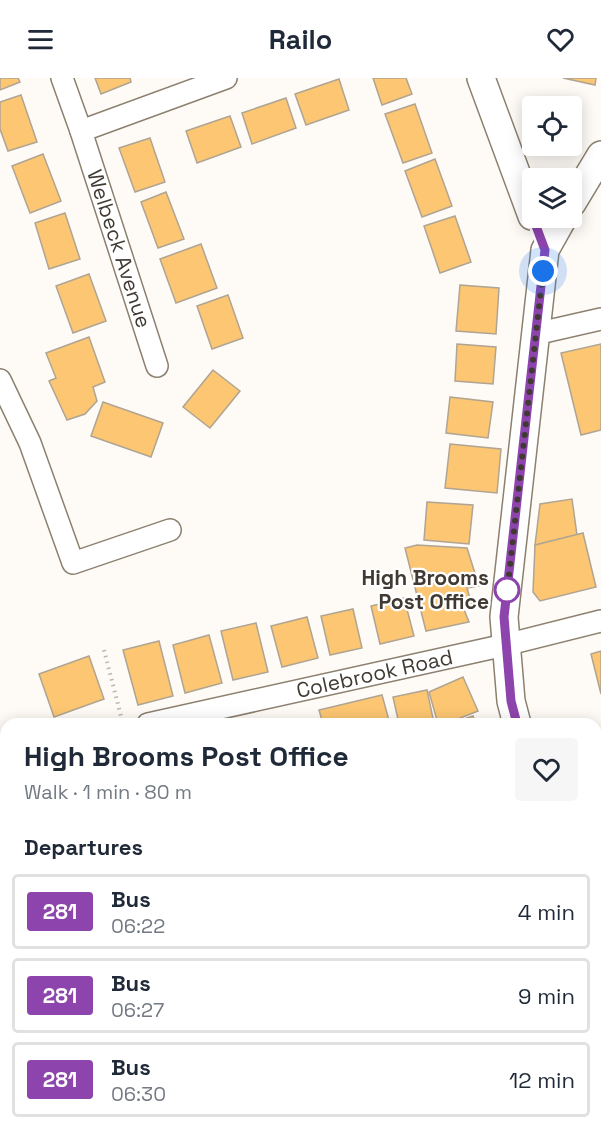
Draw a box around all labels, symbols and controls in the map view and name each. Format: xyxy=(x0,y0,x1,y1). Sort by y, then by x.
text: Railo xyxy=(269,22,332,57)
icon: menu xyxy=(24,23,57,56)
icon: heart xyxy=(544,23,577,56)
map controls xyxy=(522,96,582,228)
button: locate xyxy=(522,96,582,156)
street label: Welbeck Avenue xyxy=(81,166,158,331)
button: layers xyxy=(522,168,582,228)
your location xyxy=(528,256,558,286)
place label: High Brooms Post Office xyxy=(361,564,489,615)
marker: High Brooms Post Office xyxy=(494,577,520,603)
street label: Colebrook Road xyxy=(294,643,455,704)
text: High Brooms Post Office xyxy=(24,738,349,774)
button: heart xyxy=(515,738,578,801)
text: Walk · 1 min · 80 m xyxy=(24,779,192,805)
text: Departures xyxy=(24,833,143,861)
text: Bus xyxy=(111,885,151,913)
text: 281 xyxy=(43,898,77,925)
text: 4 min xyxy=(518,898,575,926)
text: 06:22 xyxy=(111,913,165,939)
text: Bus xyxy=(111,969,151,997)
text: 281 xyxy=(43,982,77,1009)
text: 9 min xyxy=(518,982,575,1010)
text: 06:27 xyxy=(111,997,164,1023)
text: Bus xyxy=(111,1053,151,1081)
text: 281 xyxy=(43,1066,77,1093)
text: 12 min xyxy=(509,1066,575,1094)
text: 06:30 xyxy=(111,1081,166,1107)

